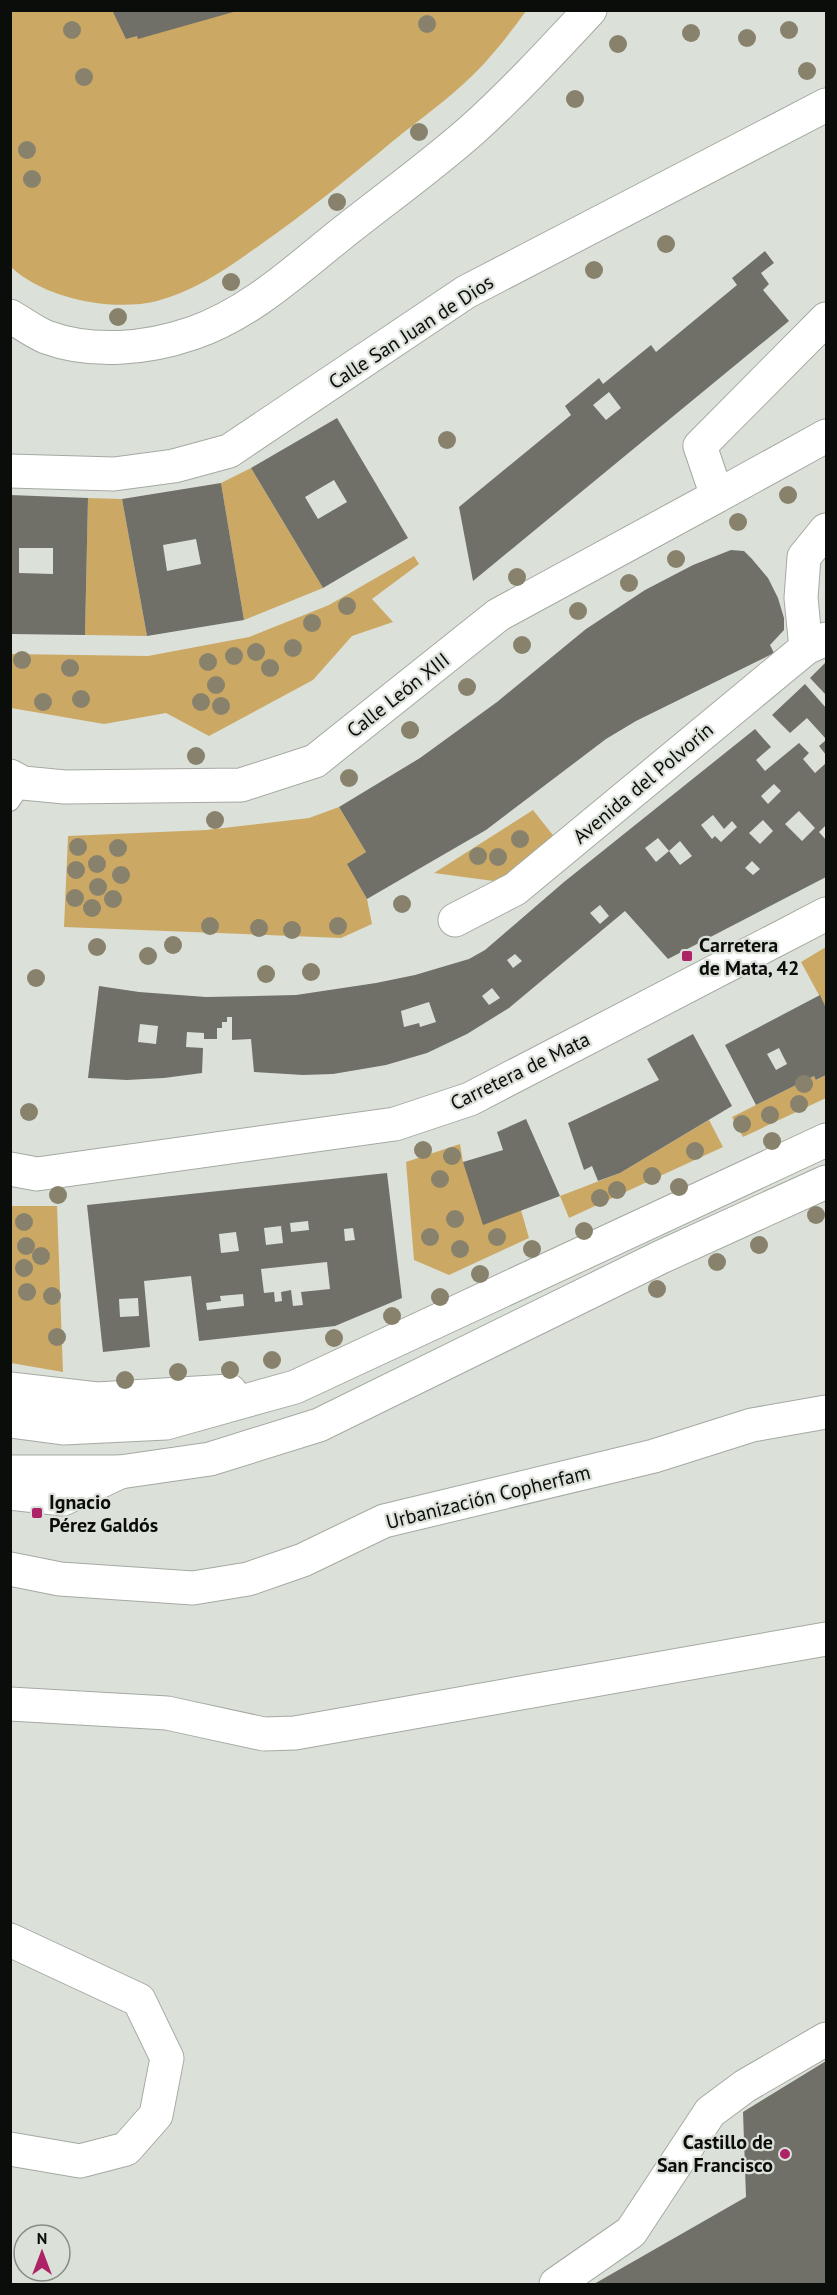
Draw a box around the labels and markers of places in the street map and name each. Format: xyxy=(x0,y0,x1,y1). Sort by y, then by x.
place label: Carretera de Mata, 42 xyxy=(699,932,799,981)
marker: Carretera de Mata, 42 xyxy=(680,949,694,963)
place label: Ignacio Pérez Galdós xyxy=(49,1489,158,1538)
marker: Ignacio Pérez Galdós xyxy=(30,1506,44,1520)
place label: Castillo de San Francisco xyxy=(657,2129,773,2178)
marker: Castillo de San Francisco xyxy=(778,2147,792,2161)

